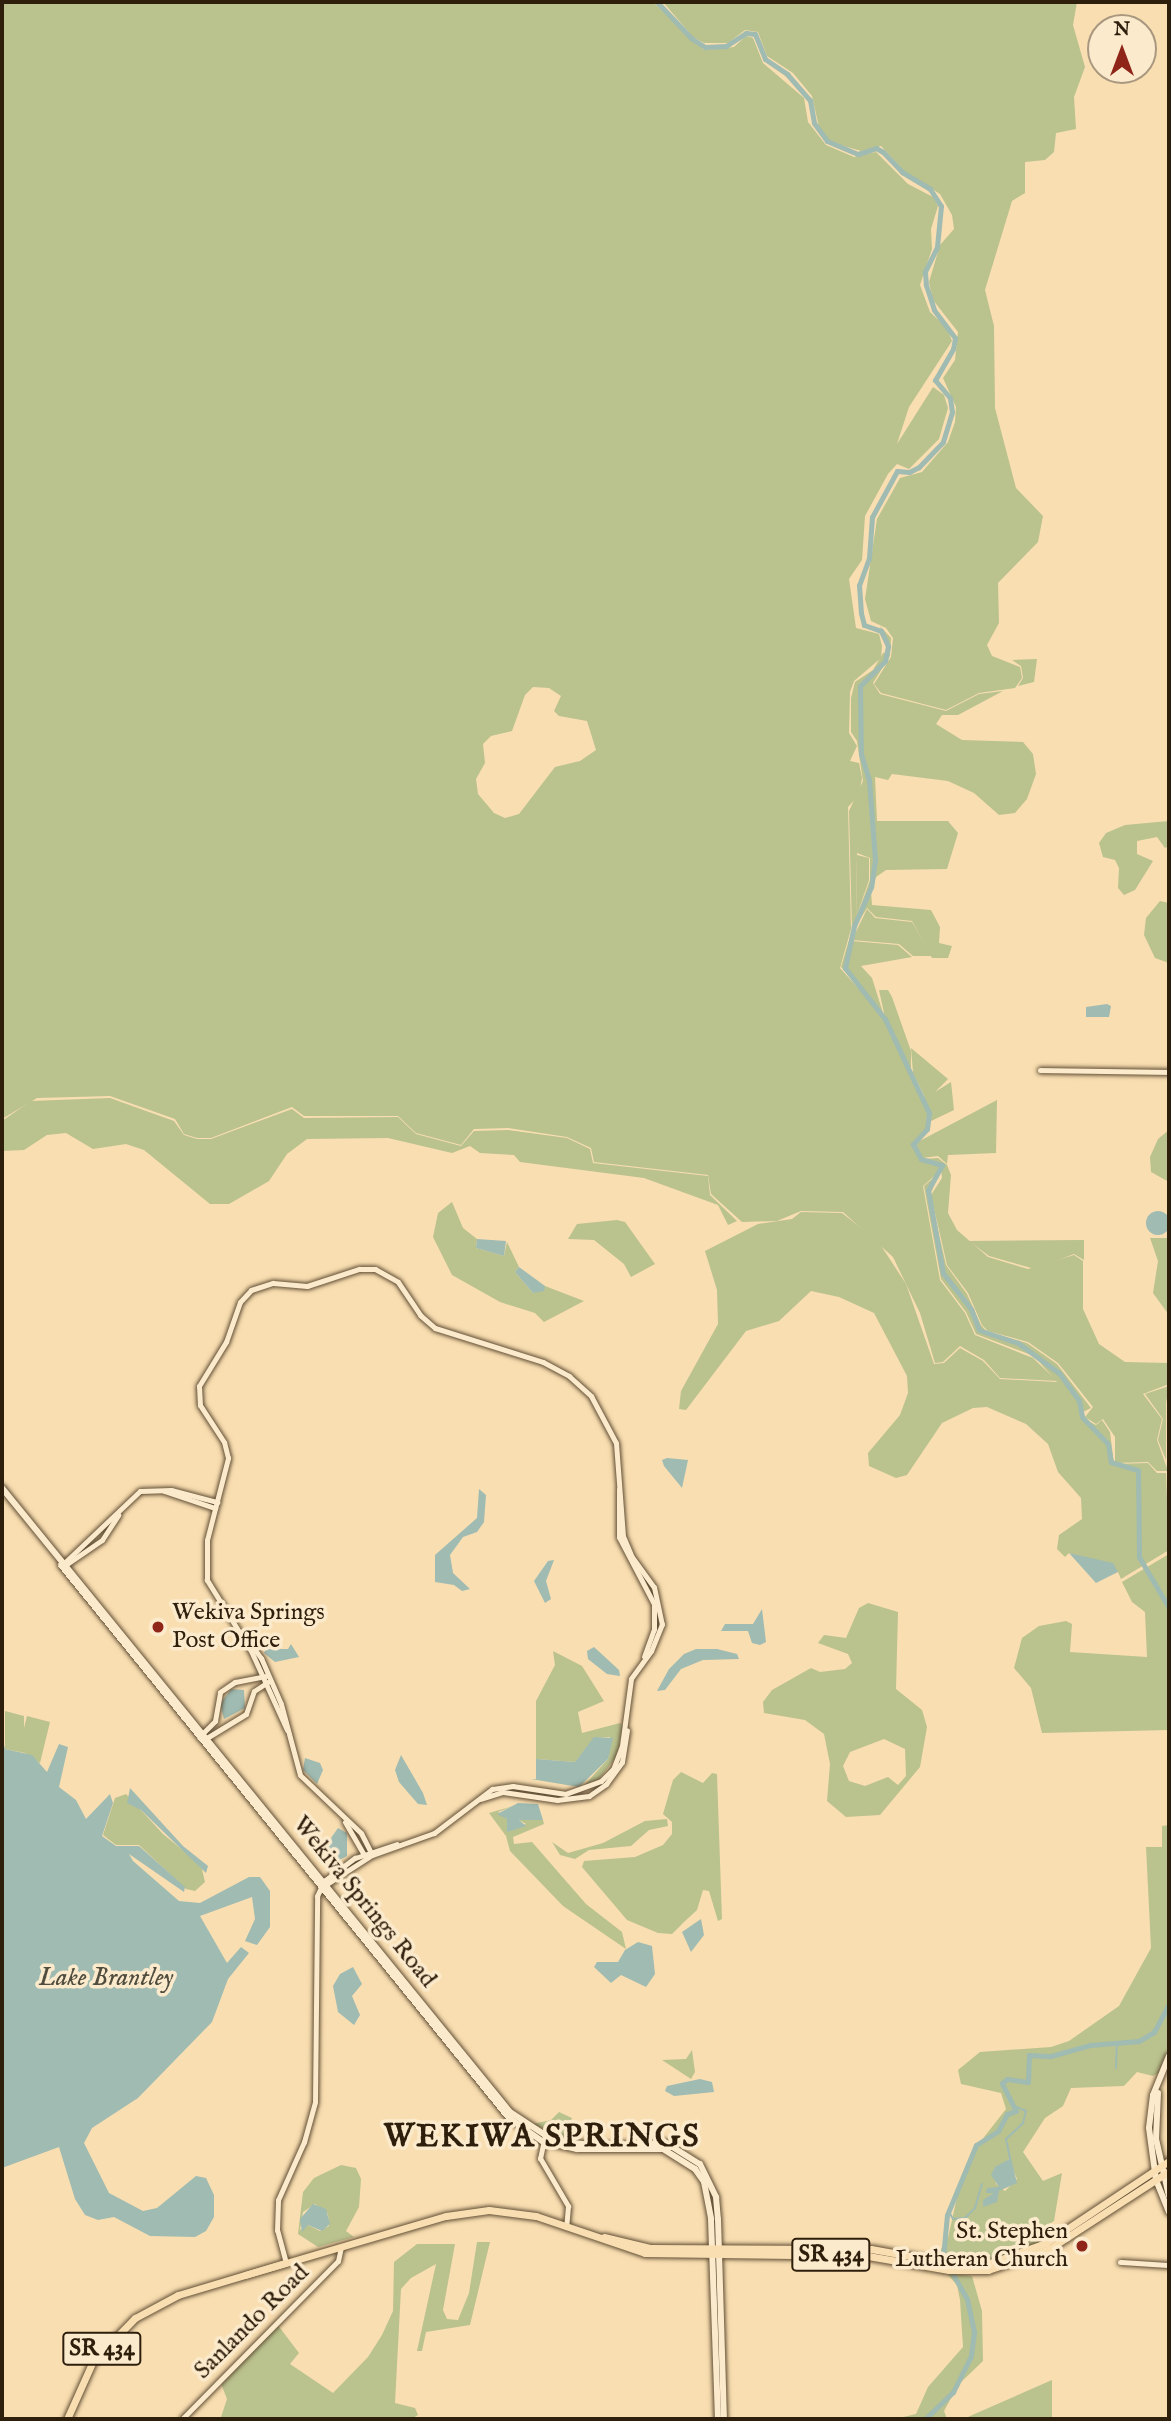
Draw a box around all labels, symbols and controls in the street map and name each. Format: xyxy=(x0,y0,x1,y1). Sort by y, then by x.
north arrow xyxy=(1087,14,1157,84)
text: N xyxy=(1114,18,1130,42)
place label: Wekiva Springs Post Office xyxy=(172,1599,325,1655)
marker: Wekiva Springs Post Office xyxy=(150,1619,166,1635)
street label: Wekiva Springs Road xyxy=(286,1810,442,1994)
water label: Lake Brantley xyxy=(39,1962,173,1994)
district label: WEKIWA SPRINGS xyxy=(385,2119,699,2157)
place label: St. Stephen Lutheran Church xyxy=(895,2218,1068,2274)
road number: SR 434 xyxy=(791,2236,871,2274)
marker: St. Stephen Lutheran Church xyxy=(1074,2238,1090,2254)
street label: Sanlando Road xyxy=(189,2259,315,2385)
road number: SR 434 xyxy=(62,2330,142,2368)

